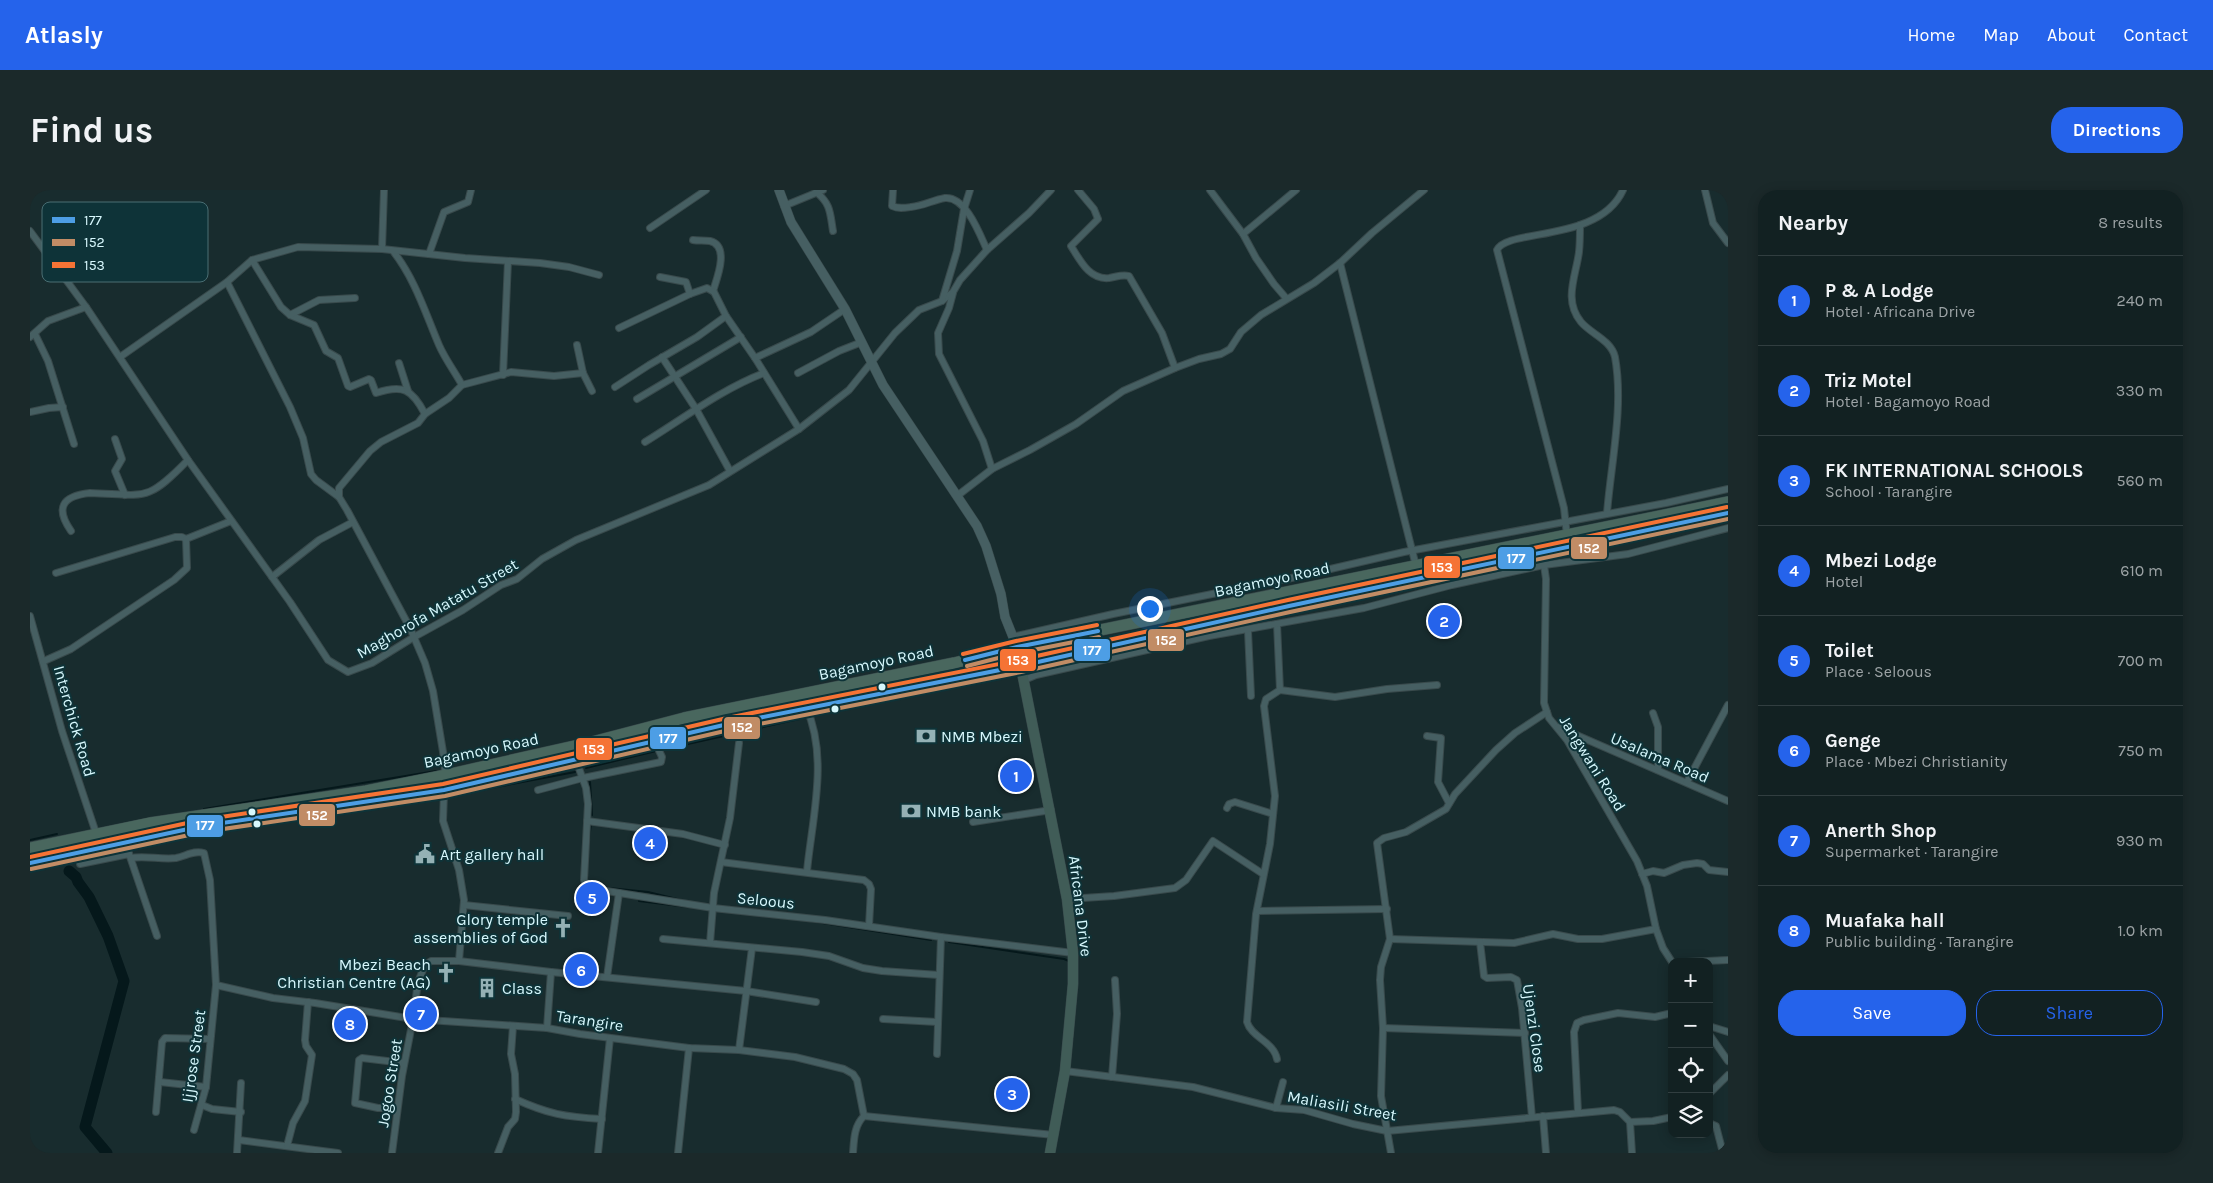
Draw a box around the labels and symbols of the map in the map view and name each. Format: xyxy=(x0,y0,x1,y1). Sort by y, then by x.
legend xyxy=(42,202,208,282)
text: 177 xyxy=(84,212,102,229)
text: 152 xyxy=(84,234,105,251)
text: 153 xyxy=(84,257,105,274)
line badge: 152 xyxy=(1570,536,1608,560)
text: 152 xyxy=(1578,540,1600,557)
line badge: 177 xyxy=(1497,546,1535,570)
text: 177 xyxy=(1507,550,1525,567)
street label: Maghorofa Matatu Street xyxy=(353,554,521,662)
line badge: 153 xyxy=(1423,555,1461,579)
street label: Bagamoyo Road xyxy=(1213,558,1331,601)
text: 153 xyxy=(1431,559,1453,576)
your location xyxy=(1137,596,1163,622)
pin: 2 xyxy=(1428,602,1460,640)
line badge: 152 xyxy=(1147,628,1185,652)
text: 152 xyxy=(1155,632,1177,649)
line badge: 177 xyxy=(1073,638,1111,662)
street label: Bagamoyo Road xyxy=(817,641,935,684)
text: 177 xyxy=(1083,642,1101,659)
line badge: 153 xyxy=(999,648,1037,672)
text: 153 xyxy=(1007,652,1029,669)
street label: Interchick Road xyxy=(50,663,99,779)
unlabelled marker xyxy=(877,682,887,692)
unlabelled marker xyxy=(830,704,840,714)
street label: Jangwani Road xyxy=(1556,712,1630,815)
line badge: 152 xyxy=(723,716,761,740)
text: 152 xyxy=(731,719,753,736)
bank icon: NMB Mbezi xyxy=(915,725,937,747)
line badge: 177 xyxy=(649,726,687,750)
place label: NMB Mbezi xyxy=(941,727,1023,746)
street label: Usalama Road xyxy=(1608,728,1712,787)
street label: Bagamoyo Road xyxy=(422,729,540,772)
text: 177 xyxy=(659,730,677,747)
line badge: 153 xyxy=(575,737,613,761)
text: 153 xyxy=(583,741,605,758)
pin: 1 xyxy=(1000,757,1032,795)
bank icon: NMB bank xyxy=(900,800,922,822)
place label: NMB bank xyxy=(926,802,1001,821)
line badge: 152 xyxy=(298,803,336,827)
unlabelled marker xyxy=(247,807,257,817)
text: 152 xyxy=(306,807,328,824)
line badge: 177 xyxy=(186,814,224,838)
text: 177 xyxy=(196,817,214,834)
unlabelled marker xyxy=(252,819,262,829)
pin: 4 xyxy=(634,824,666,862)
public building icon: Art gallery hall xyxy=(414,843,436,865)
place label: Art gallery hall xyxy=(440,845,544,864)
street label: Africana Drive xyxy=(1065,854,1096,958)
pin: 5 xyxy=(576,879,608,917)
street label: Seloous xyxy=(736,888,796,913)
place label: Glory temple assemblies of God xyxy=(413,910,548,947)
church icon: Glory temple assemblies of God xyxy=(552,917,574,939)
pin: 6 xyxy=(565,951,597,989)
place label: Mbezi Beach Christian Centre (AG) xyxy=(277,955,431,992)
church icon: Mbezi Beach Christian Centre (AG) xyxy=(435,962,457,984)
building icon: Class xyxy=(476,977,498,999)
place label: Class xyxy=(502,979,542,998)
street label: Ujenzi Close xyxy=(1519,983,1550,1074)
pin: 7 xyxy=(405,995,437,1033)
pin: 8 xyxy=(334,1005,366,1043)
street label: Tarangire xyxy=(555,1006,625,1035)
street label: Ijjrose Street xyxy=(178,1009,209,1104)
street label: Jogoo Street xyxy=(373,1037,406,1129)
pin: 3 xyxy=(996,1075,1028,1113)
street label: Maliasili Street xyxy=(1286,1087,1398,1124)

